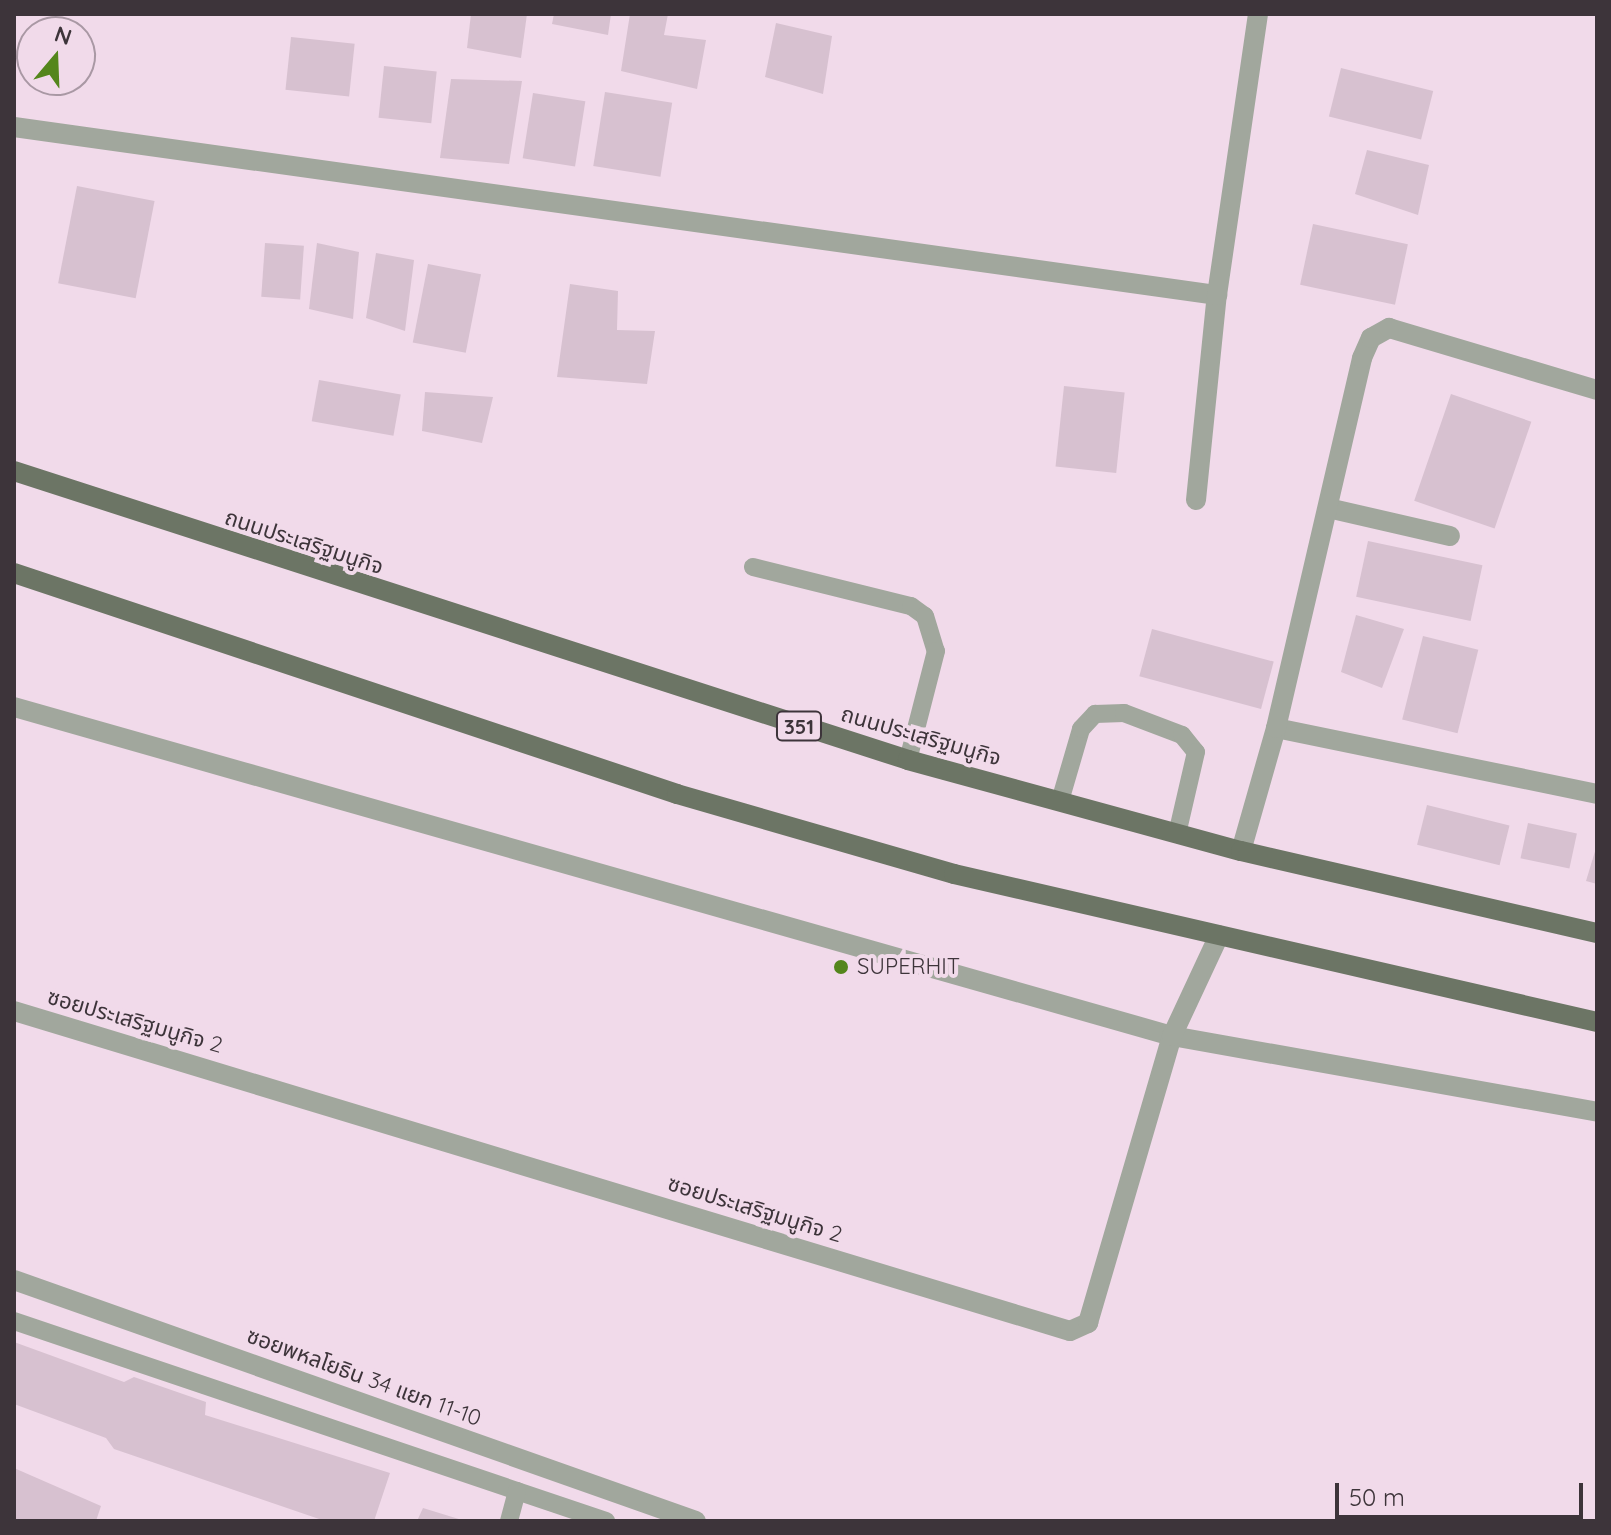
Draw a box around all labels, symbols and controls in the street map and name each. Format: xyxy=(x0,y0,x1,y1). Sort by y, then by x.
north arrow xyxy=(16,16,96,96)
text: N xyxy=(51,19,75,51)
street label: ถนนประเสริฐมนูกิจ xyxy=(221,504,387,580)
street label: ถนนประเสริฐมนูกิจ xyxy=(838,701,1004,771)
road number: 351 xyxy=(775,710,823,742)
place label: SUPERHIT xyxy=(857,954,960,980)
marker: SUPERHIT xyxy=(832,958,850,976)
street label: ซอยประเสริฐมนูกิจ 2 xyxy=(44,983,226,1059)
street label: ซอยประเสริฐมนูกิจ 2 xyxy=(665,1170,845,1248)
street label: ซอยพหลโยธิน 34 แยก 11-10 xyxy=(243,1322,485,1432)
scale bar xyxy=(1339,1467,1587,1517)
text: 50 m xyxy=(1349,1482,1405,1512)

